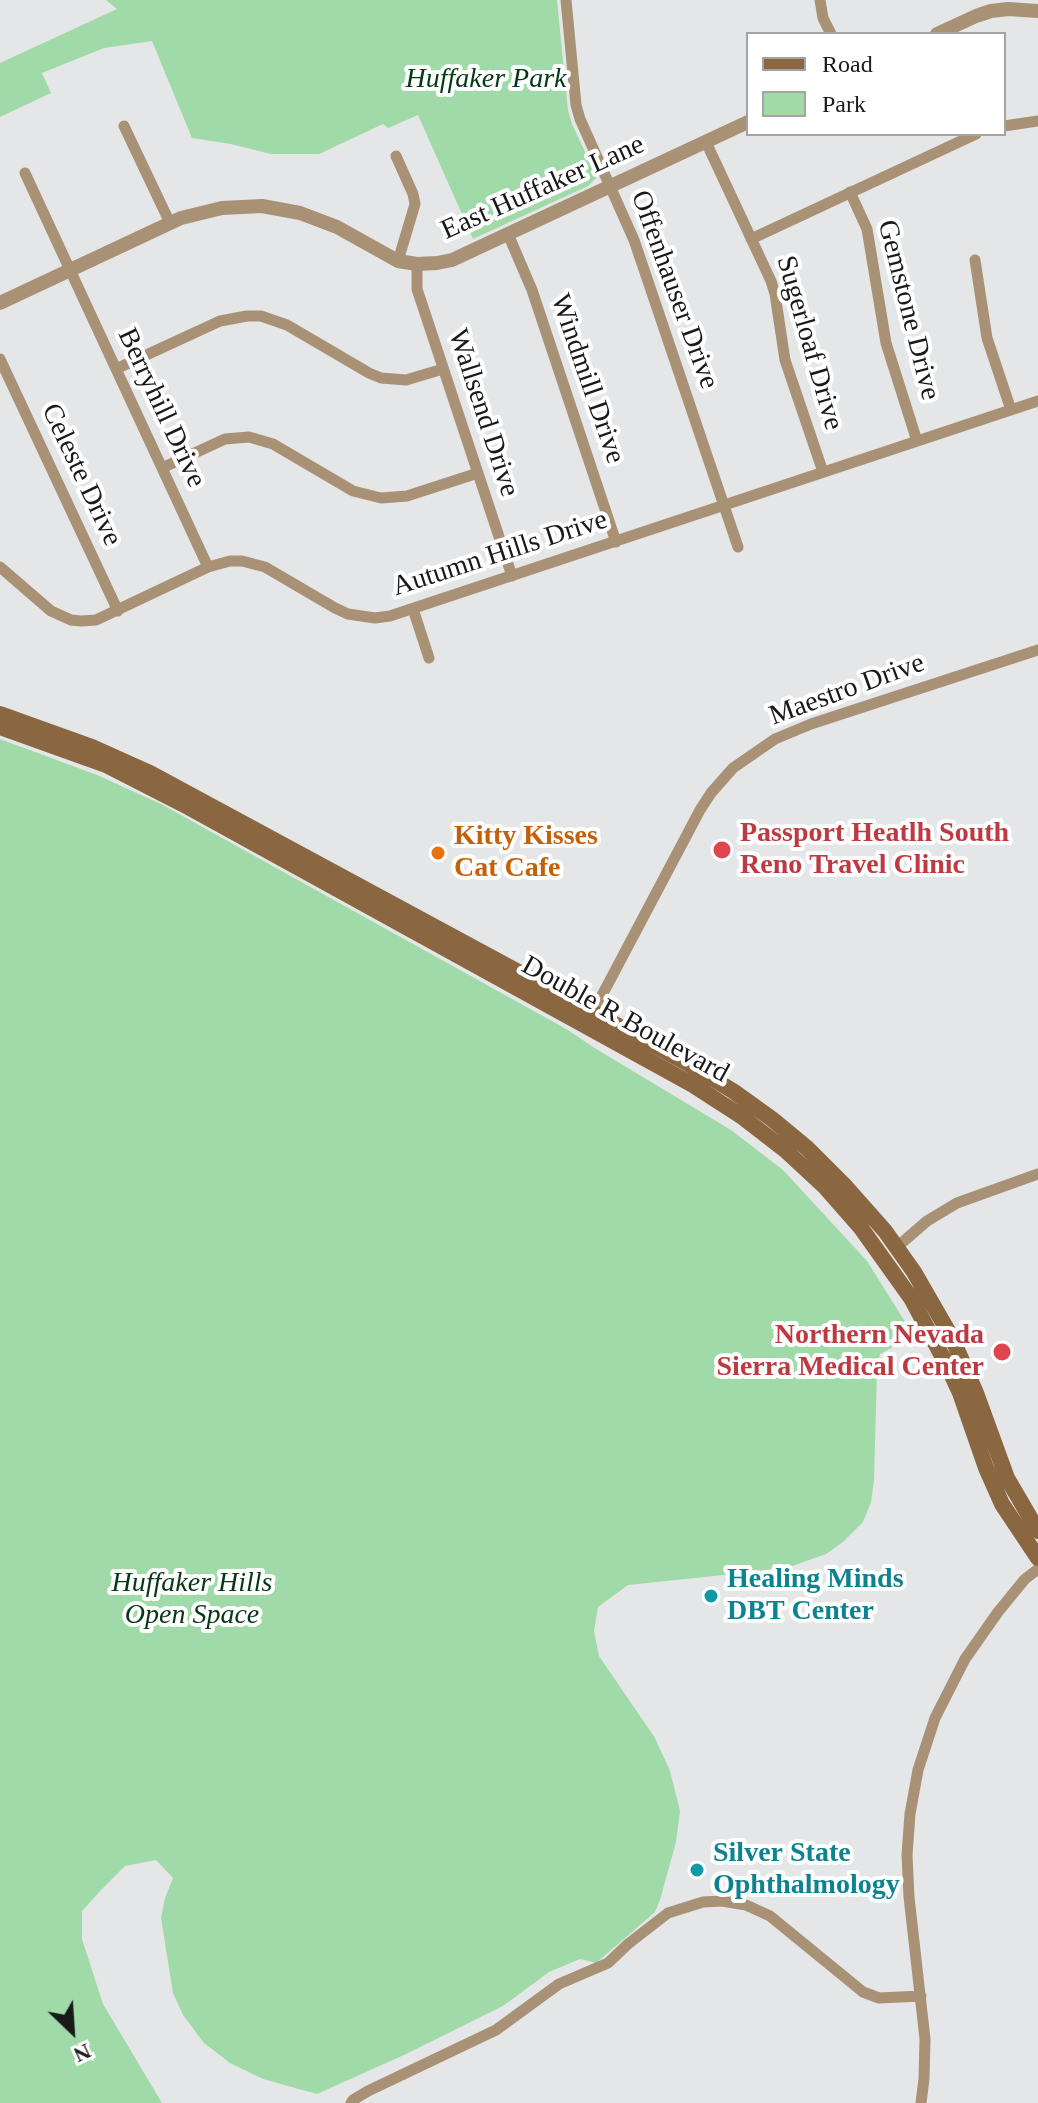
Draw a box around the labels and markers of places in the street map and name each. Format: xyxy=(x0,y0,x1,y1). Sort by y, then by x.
place label: Passport Heatlh South Reno Travel Clinic xyxy=(740,817,1009,883)
place label: Kitty Kisses Cat Cafe xyxy=(454,820,598,886)
marker: Passport Heatlh South Reno Travel Clinic xyxy=(711,839,733,861)
marker: Kitty Kisses Cat Cafe xyxy=(429,844,447,862)
place label: Northern Nevada Sierra Medical Center xyxy=(717,1319,984,1385)
marker: Northern Nevada Sierra Medical Center xyxy=(991,1341,1013,1363)
place label: Healing Minds DBT Center xyxy=(727,1563,904,1629)
marker: Healing Minds DBT Center xyxy=(702,1587,720,1605)
place label: Silver State Ophthalmology xyxy=(713,1837,900,1903)
marker: Silver State Ophthalmology xyxy=(688,1861,706,1879)

